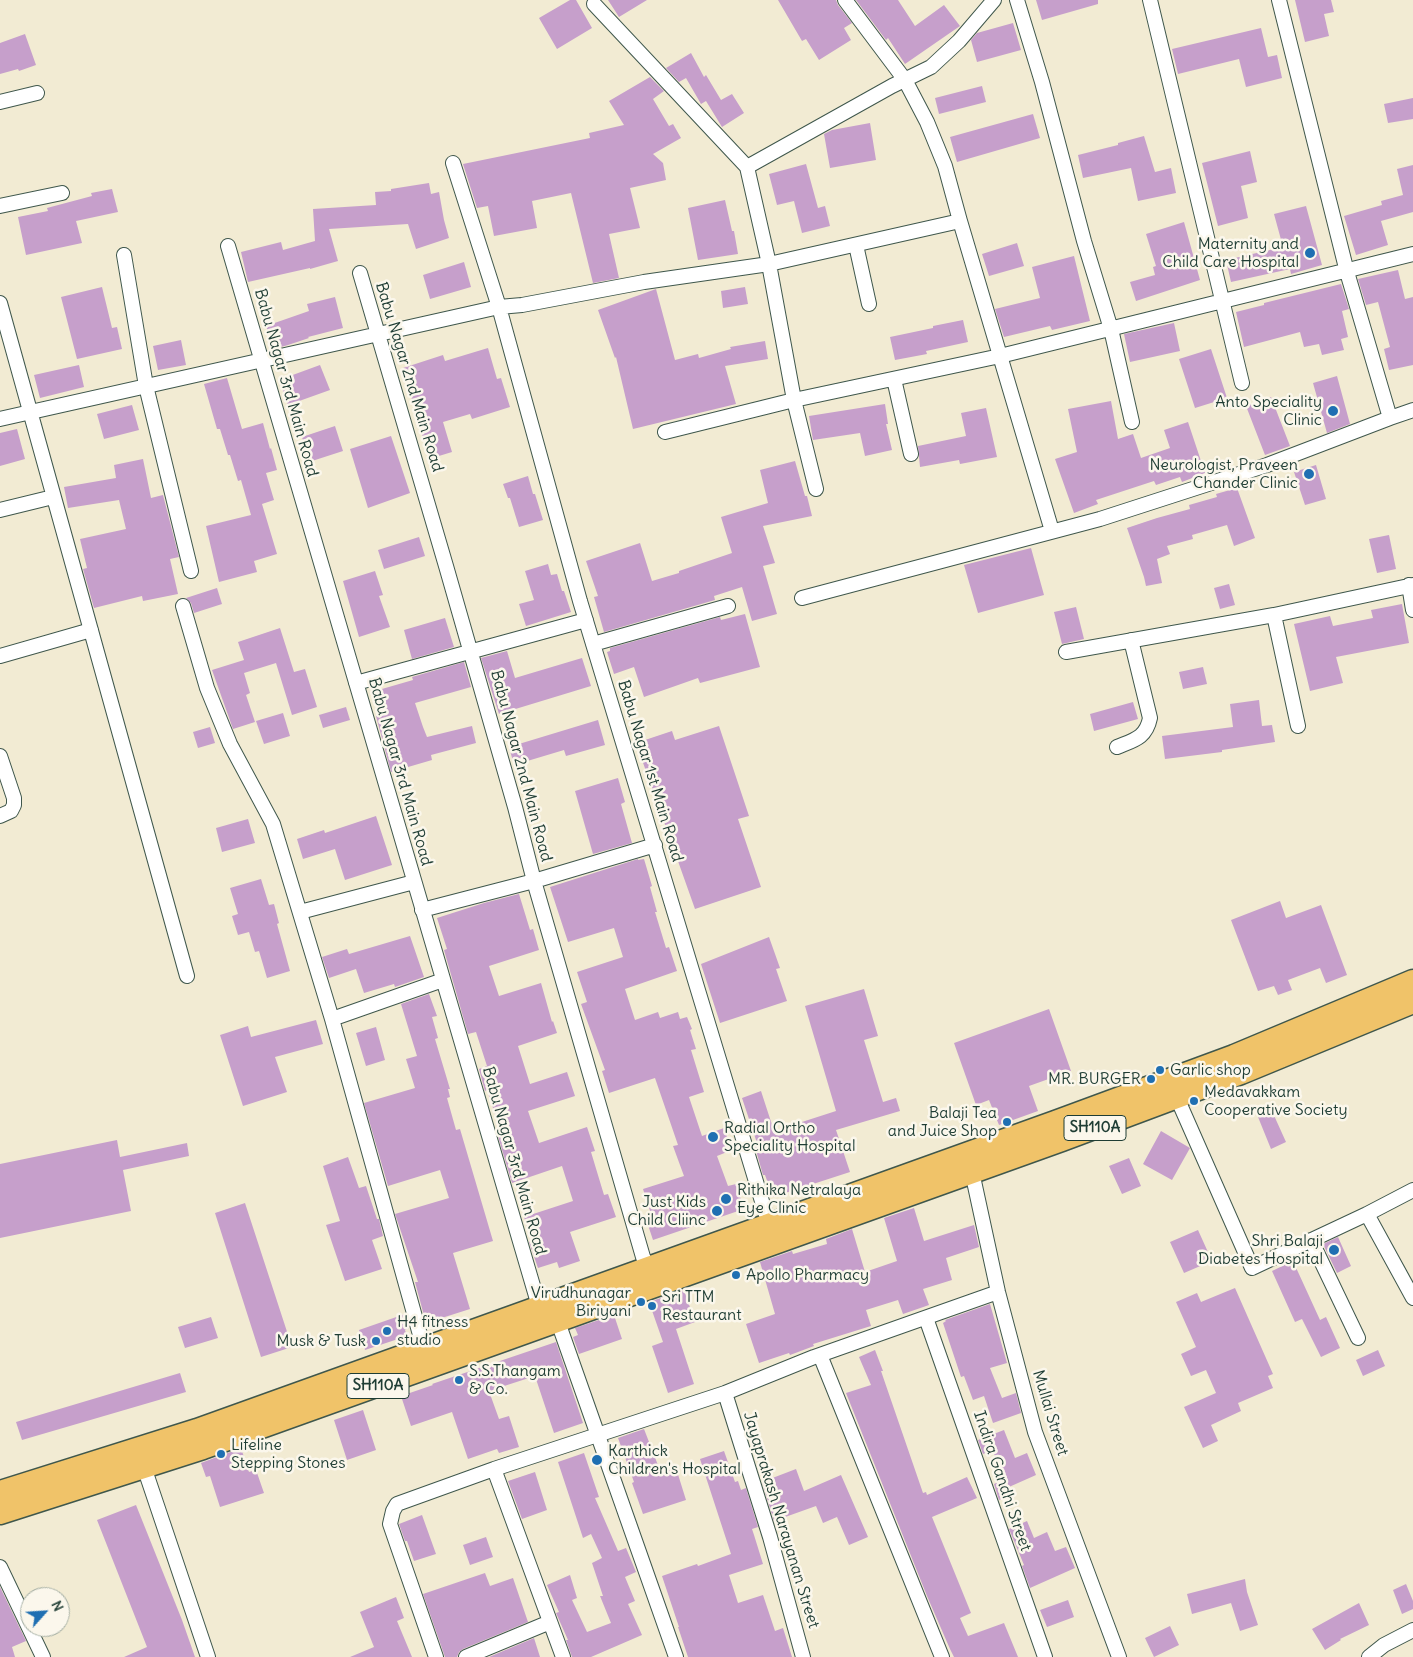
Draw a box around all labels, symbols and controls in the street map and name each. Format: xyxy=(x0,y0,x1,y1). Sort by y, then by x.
place label: Maternity and Child Care Hospital xyxy=(1162,234,1299,272)
marker: Maternity and Child Care Hospital xyxy=(1303,246,1317,260)
street label: Babu Nagar 2nd Main Road xyxy=(371,280,447,474)
street label: Babu Nagar 3rd Main Road xyxy=(250,287,322,479)
place label: Anto Speciality Clinic xyxy=(1215,392,1322,430)
marker: Anto Speciality Clinic xyxy=(1326,404,1340,418)
place label: Neurologist, Praveen Chander Clinic xyxy=(1149,455,1298,493)
marker: Neurologist, Praveen Chander Clinic xyxy=(1302,467,1316,481)
street label: Babu Nagar 2nd Main Road xyxy=(486,668,556,864)
street label: Babu Nagar 3rd Main Road xyxy=(364,676,436,868)
street label: Babu Nagar 1st Main Road xyxy=(613,678,687,864)
place label: Garlic shop xyxy=(1170,1060,1251,1080)
marker: Garlic shop xyxy=(1154,1064,1166,1076)
street label: Babu Nagar 3rd Main Road xyxy=(478,1065,550,1257)
place label: MR. BURGER xyxy=(1048,1069,1141,1089)
marker: MR. BURGER xyxy=(1145,1073,1157,1085)
place label: Medavakkam Cooperative Society xyxy=(1204,1082,1347,1120)
marker: Medavakkam Cooperative Society xyxy=(1188,1095,1200,1107)
place label: Balaji Tea and Juice Shop xyxy=(888,1103,997,1141)
marker: Balaji Tea and Juice Shop xyxy=(1001,1116,1013,1128)
road number: SH110A xyxy=(1064,1116,1126,1140)
place label: Radial Ortho Speciality Hospital xyxy=(724,1118,856,1156)
marker: Radial Ortho Speciality Hospital xyxy=(706,1130,720,1144)
place label: Rithika Netralaya Eye Clinic xyxy=(737,1180,861,1218)
place label: Just Kids Child Cliinc xyxy=(627,1192,706,1230)
marker: Rithika Netralaya Eye Clinic xyxy=(719,1192,733,1206)
marker: Just Kids Child Cliinc xyxy=(710,1204,724,1218)
place label: Shri Balaji Diabetes Hospital xyxy=(1198,1231,1323,1269)
marker: Shri Balaji Diabetes Hospital xyxy=(1327,1243,1341,1257)
place label: Apollo Pharmacy xyxy=(746,1265,869,1285)
marker: Apollo Pharmacy xyxy=(730,1269,742,1281)
place label: Virudhunagar Biriyani xyxy=(531,1283,631,1321)
place label: Sri TTM Restaurant xyxy=(662,1287,742,1325)
marker: Virudhunagar Biriyani xyxy=(635,1296,647,1308)
marker: Sri TTM Restaurant xyxy=(646,1300,658,1312)
place label: H4 fitness studio xyxy=(397,1312,468,1350)
marker: H4 fitness studio xyxy=(381,1325,393,1337)
place label: Musk & Tusk xyxy=(276,1331,366,1351)
marker: Musk & Tusk xyxy=(370,1335,382,1347)
place label: S.S.Thangam & Co. xyxy=(469,1361,561,1399)
street label: Mullai Street xyxy=(1028,1368,1072,1458)
road number: SH110A xyxy=(347,1374,409,1398)
marker: S.S.Thangam & Co. xyxy=(453,1374,465,1386)
street label: Indira Gandhi Street xyxy=(969,1408,1035,1554)
street label: Jayaprakash Narayanan Street xyxy=(739,1409,823,1631)
place label: Lifeline Stepping Stones xyxy=(231,1435,345,1473)
place label: Karthick Children's Hospital xyxy=(608,1441,741,1479)
marker: Lifeline Stepping Stones xyxy=(215,1448,227,1460)
marker: Karthick Children's Hospital xyxy=(590,1453,604,1467)
north arrow xyxy=(20,1587,70,1637)
text: N xyxy=(47,1598,68,1614)

